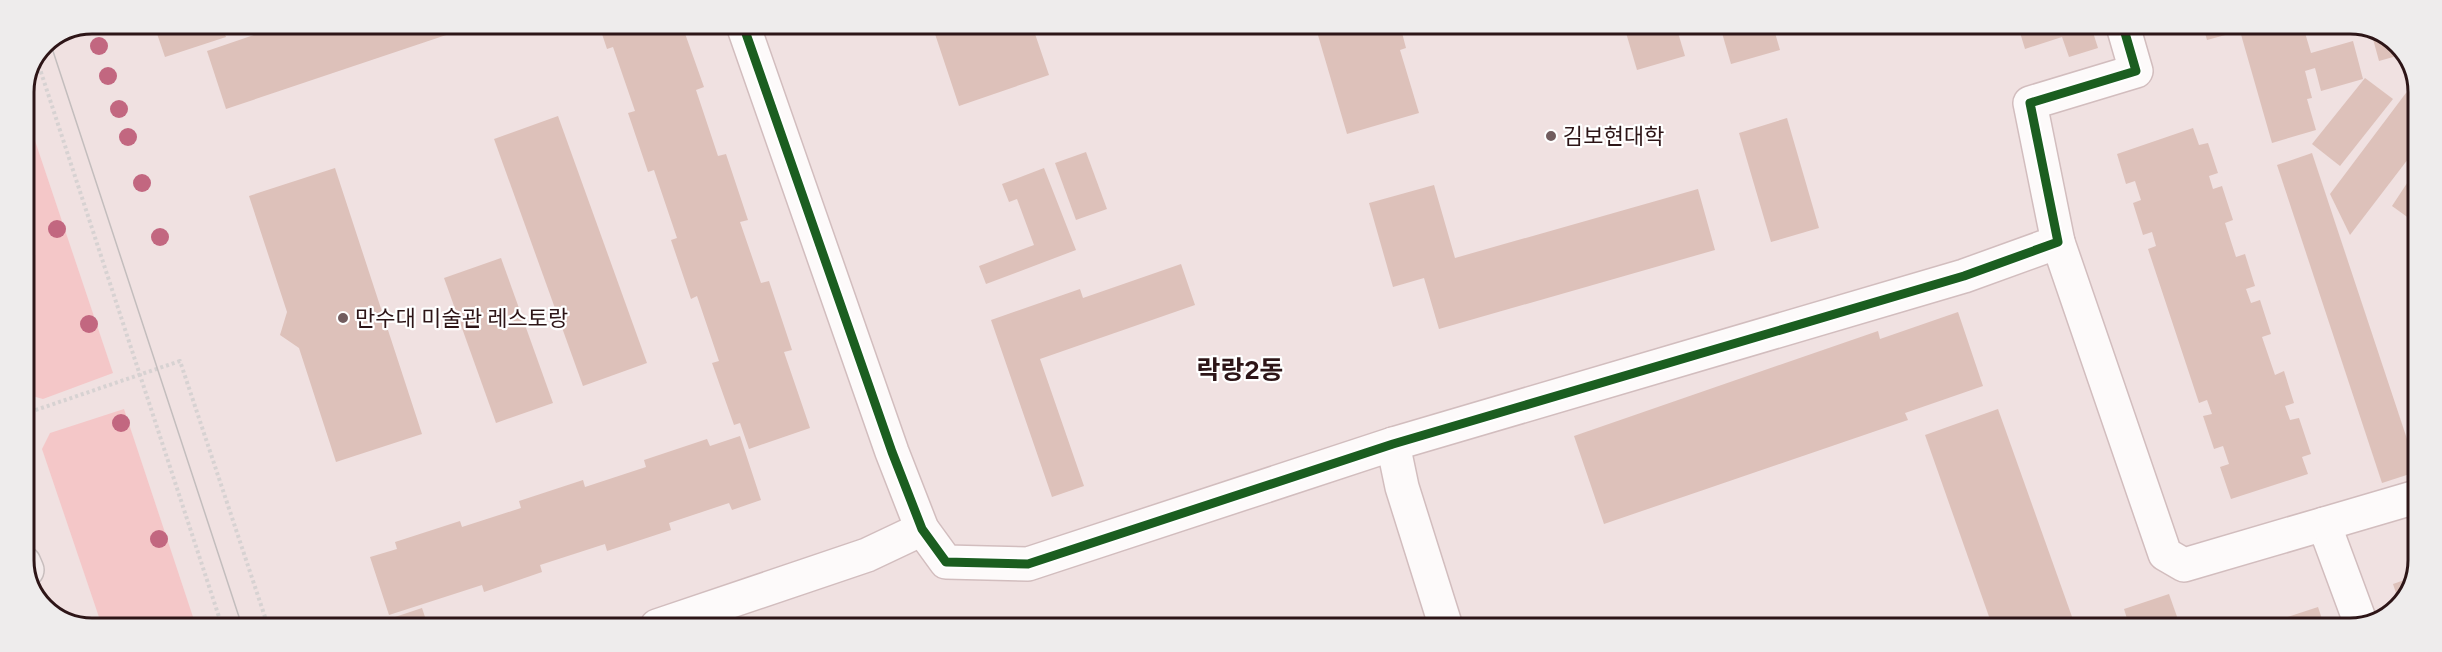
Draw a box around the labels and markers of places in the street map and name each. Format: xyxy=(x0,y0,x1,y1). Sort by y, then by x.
place label: 김보현대학 xyxy=(1563,123,1664,150)
marker: 김보현대학 xyxy=(1544,129,1558,143)
place label: 만수대 미술관 레스토랑 xyxy=(355,305,568,332)
marker: 만수대 미술관 레스토랑 xyxy=(336,311,350,325)

